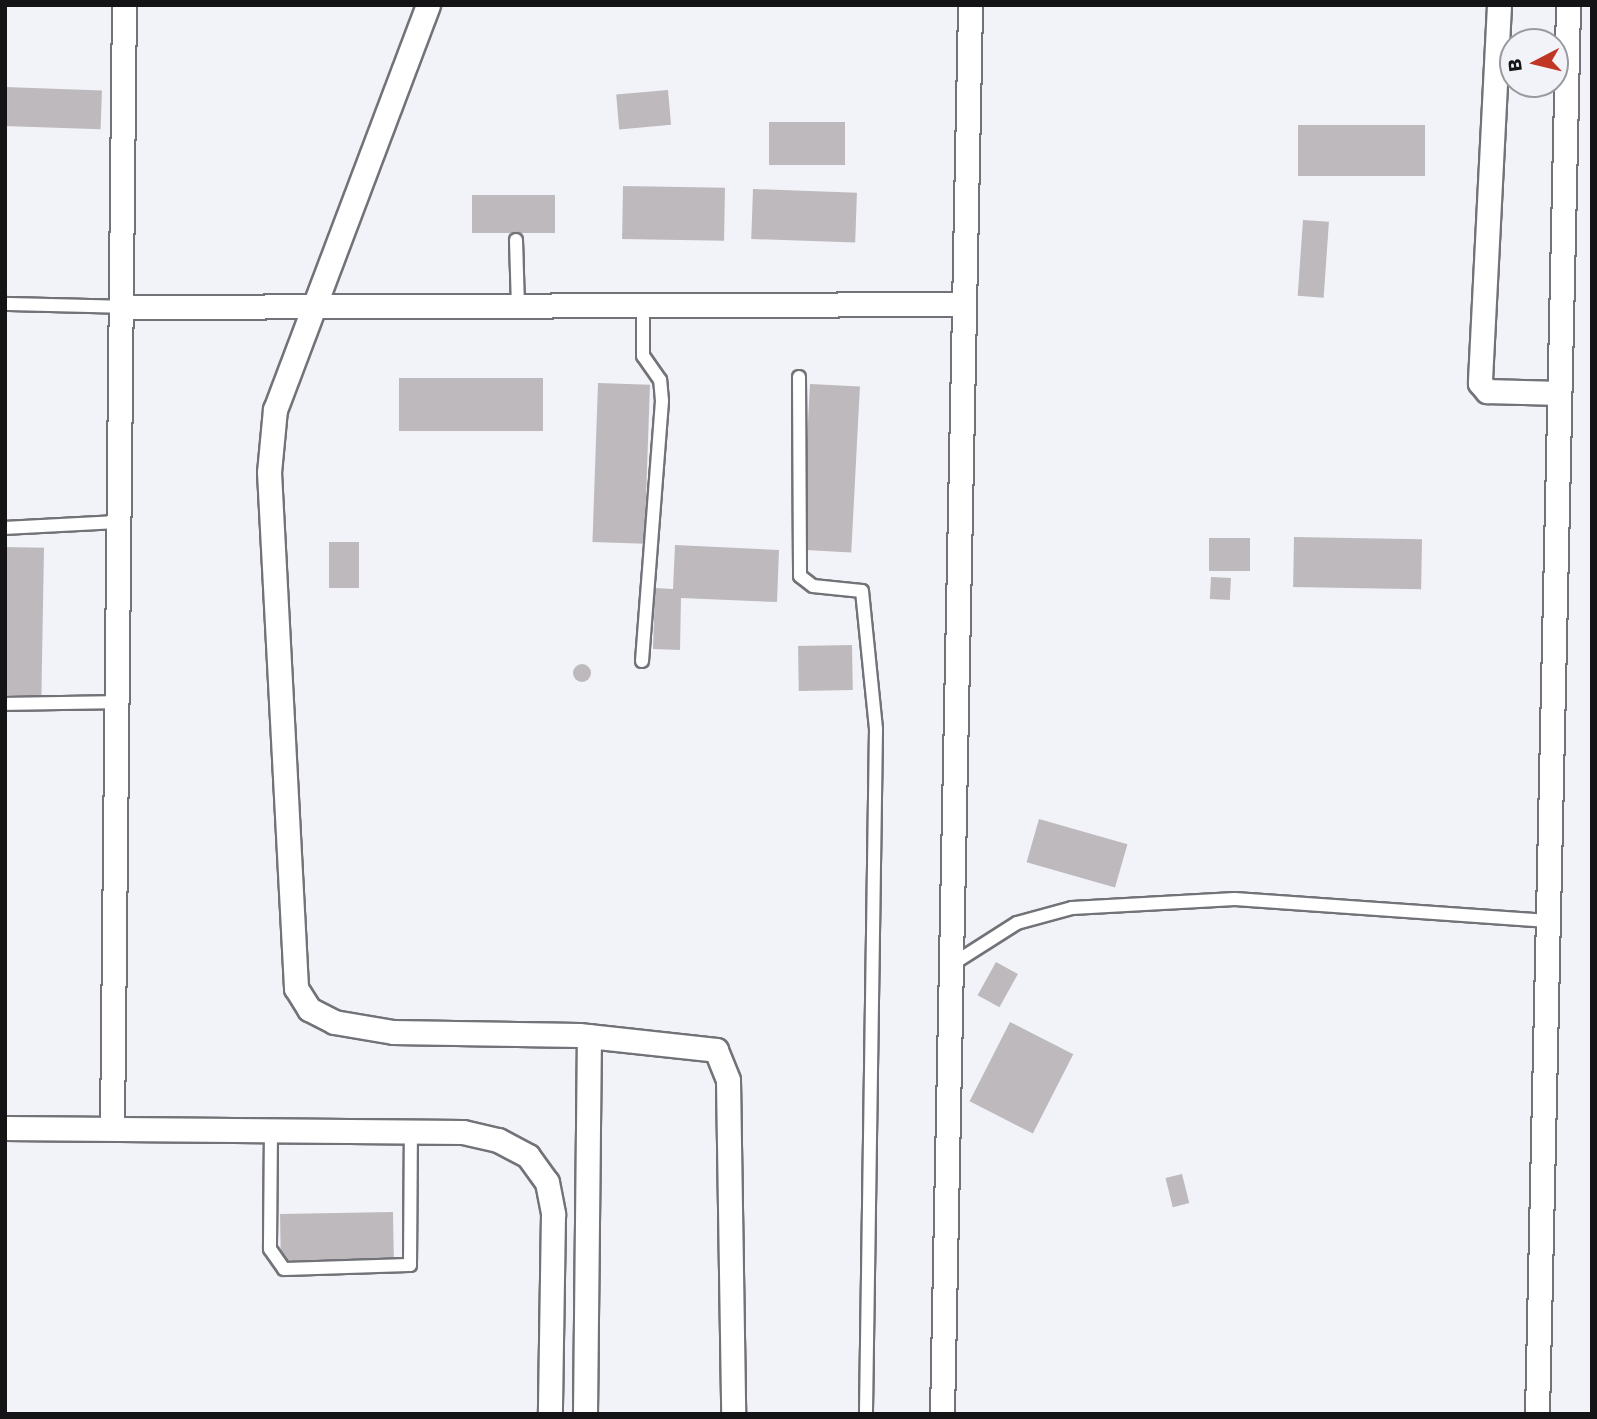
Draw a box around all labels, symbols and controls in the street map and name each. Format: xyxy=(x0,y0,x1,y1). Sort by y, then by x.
north arrow xyxy=(1499,28,1569,98)
text: B xyxy=(1502,58,1527,73)

